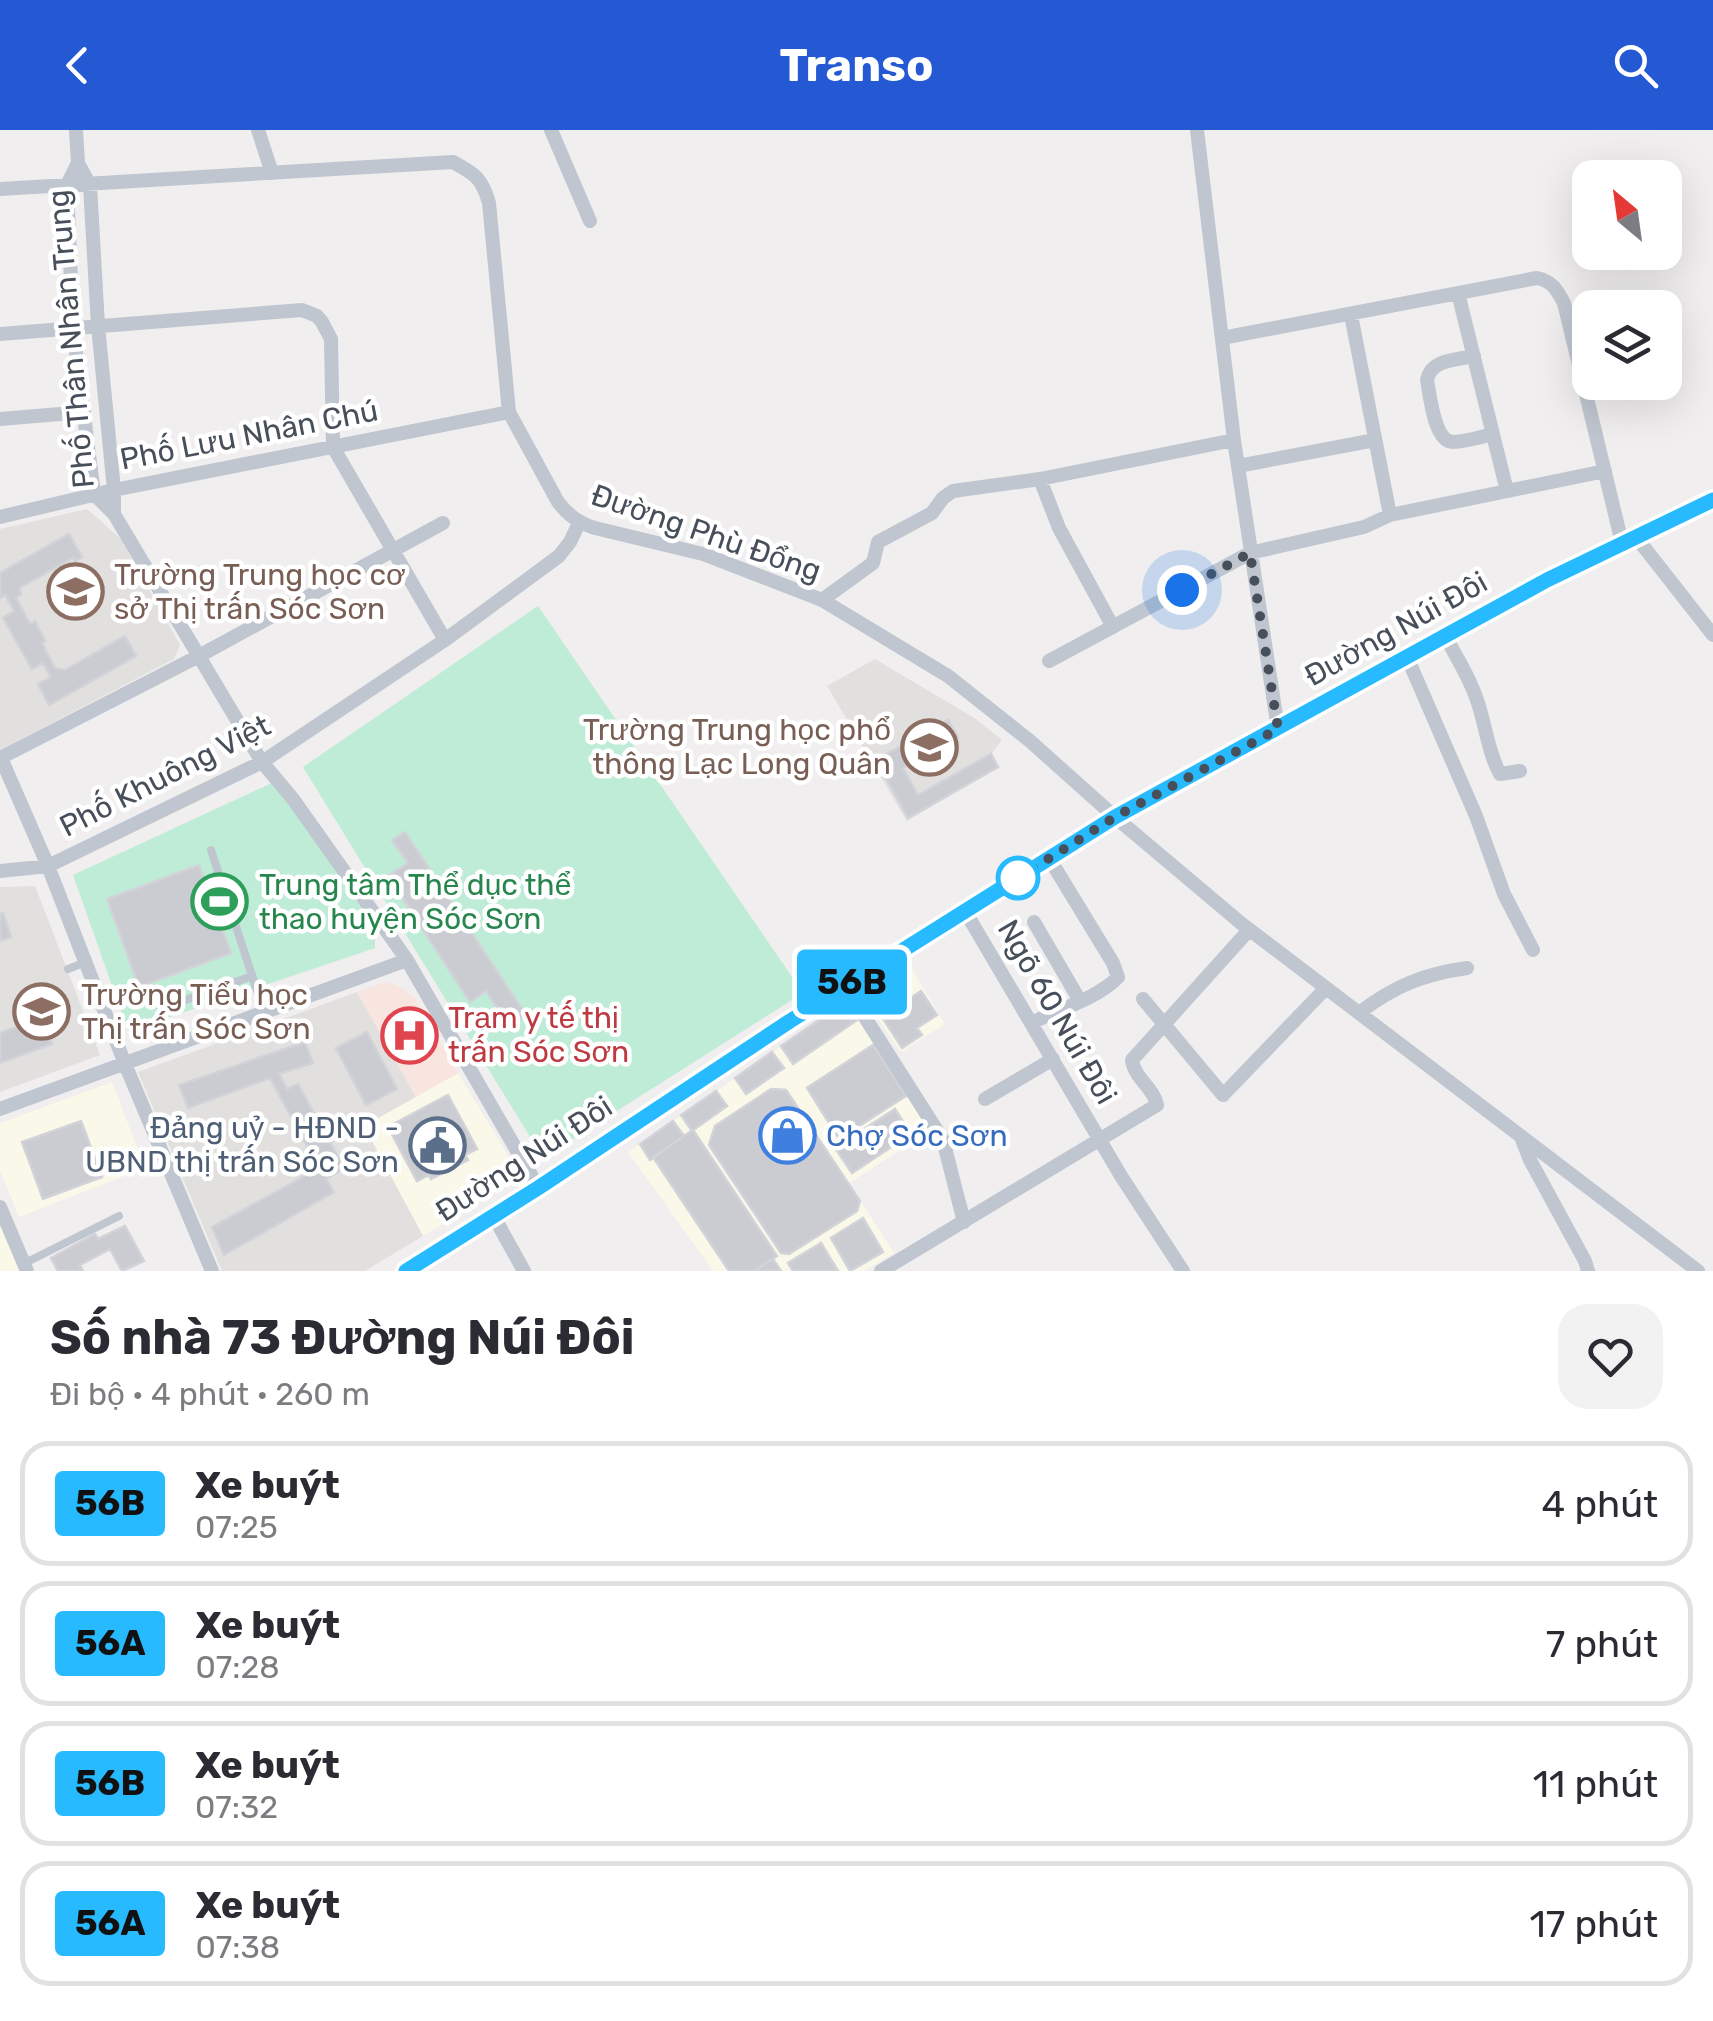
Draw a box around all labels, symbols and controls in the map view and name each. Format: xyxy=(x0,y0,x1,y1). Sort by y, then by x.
icon: back xyxy=(50,38,105,93)
icon: search xyxy=(1608,38,1663,93)
text: Transo xyxy=(780,39,933,92)
north arrow xyxy=(1572,160,1682,270)
map controls xyxy=(1572,160,1682,400)
street label: Phố Thân Nhân Trung xyxy=(40,188,102,490)
button: layers xyxy=(1572,290,1682,400)
street label: Phố Lưu Nhân Chú xyxy=(117,392,381,478)
street label: Đường Phù Đổng xyxy=(586,477,826,589)
place label: Trường Trung học cơ sở Thị trấn Sóc Sơn xyxy=(114,557,406,627)
school or university icon: Trường Trung học cơ sở Thị trấn Sóc Sơn xyxy=(45,562,105,622)
street label: Đường Núi Đôi xyxy=(1298,564,1494,694)
your location xyxy=(1157,565,1207,615)
street label: Phố Khuông Việt xyxy=(54,707,277,845)
place label: Trường Trung học phổ thông Lạc Long Quân xyxy=(583,712,891,782)
school or university icon: Trường Trung học phổ thông Lạc Long Quân xyxy=(900,717,960,777)
unlabelled marker xyxy=(997,857,1039,899)
place label: Trung tâm Thể dục thể thao huyện Sóc Sơn xyxy=(259,867,571,937)
sports icon: Trung tâm Thể dục thể thao huyện Sóc Sơn xyxy=(190,872,250,932)
street label: Ngõ 60 Núi Đôi xyxy=(990,913,1124,1111)
line badge: 56B xyxy=(794,950,910,1014)
text: 56B xyxy=(817,961,887,1003)
place label: Trường Tiểu học Thị trấn Sóc Sơn xyxy=(81,977,311,1047)
school or university icon: Trường Tiểu học Thị trấn Sóc Sơn xyxy=(12,982,72,1042)
place label: Trạm y tế thị trấn Sóc Sơn xyxy=(448,1000,629,1070)
hospital icon: Trạm y tế thị trấn Sóc Sơn xyxy=(379,1005,439,1065)
street label: Đường Núi Đôi xyxy=(429,1089,619,1229)
shop icon: Chợ Sóc Sơn xyxy=(757,1106,817,1166)
place label: Đảng uỷ - HĐND - UBND thị trấn Sóc Sơn xyxy=(85,1110,399,1180)
public building icon: Đảng uỷ - HĐND - UBND thị trấn Sóc Sơn xyxy=(408,1115,468,1175)
place label: Chợ Sóc Sơn xyxy=(826,1118,1008,1154)
button: heart xyxy=(1558,1304,1663,1409)
text: Số nhà 73 Đường Núi Đôi xyxy=(50,1309,635,1366)
text: Đi bộ · 4 phút · 260 m xyxy=(50,1375,370,1413)
text: Xe buýt xyxy=(195,1462,340,1508)
text: 4 phút xyxy=(1542,1481,1658,1527)
text: 56B xyxy=(75,1482,145,1524)
text: 07:25 xyxy=(195,1508,278,1546)
text: Xe buýt xyxy=(195,1602,340,1648)
text: 7 phút xyxy=(1546,1621,1658,1667)
text: 56A xyxy=(75,1622,145,1664)
text: 07:28 xyxy=(195,1648,280,1686)
text: Xe buýt xyxy=(195,1742,340,1788)
text: 11 phút xyxy=(1533,1761,1658,1807)
text: 56B xyxy=(75,1762,145,1804)
text: 07:32 xyxy=(195,1788,278,1826)
text: Xe buýt xyxy=(195,1882,340,1928)
text: 17 phút xyxy=(1529,1901,1658,1947)
text: 56A xyxy=(75,1902,145,1944)
text: 07:38 xyxy=(195,1928,280,1966)

